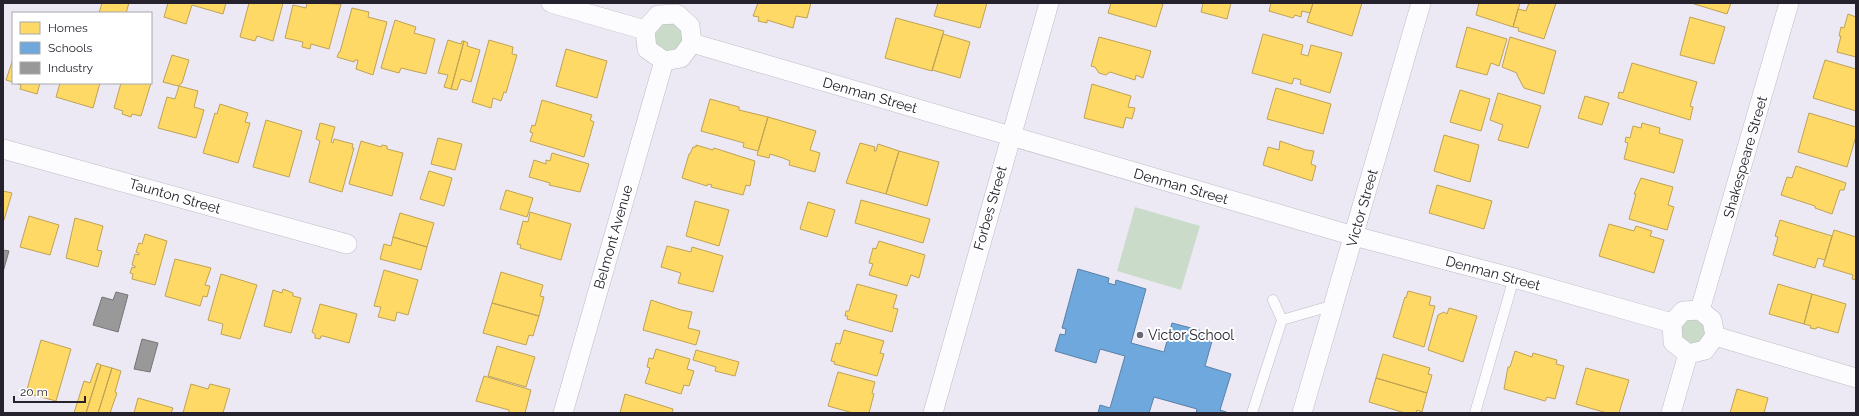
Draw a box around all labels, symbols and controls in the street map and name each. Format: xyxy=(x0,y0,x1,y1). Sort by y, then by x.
legend xyxy=(12,12,152,84)
text: Homes xyxy=(48,21,88,35)
text: Schools xyxy=(48,41,92,55)
text: Industry xyxy=(48,61,94,75)
street label: Denman Street xyxy=(821,74,919,116)
street label: Shakespeare Street xyxy=(1720,94,1770,220)
street label: Forbes Street xyxy=(970,164,1010,252)
street label: Denman Street xyxy=(1132,165,1230,207)
street label: Victor Street xyxy=(1343,167,1381,249)
street label: Taunton Street xyxy=(127,175,223,217)
street label: Belmont Avenue xyxy=(590,183,636,291)
street label: Denman Street xyxy=(1444,253,1542,293)
place label: Victor School xyxy=(1148,327,1234,343)
marker: Victor School xyxy=(1135,330,1145,340)
scale bar xyxy=(14,378,85,404)
text: 20 m xyxy=(20,385,48,399)

